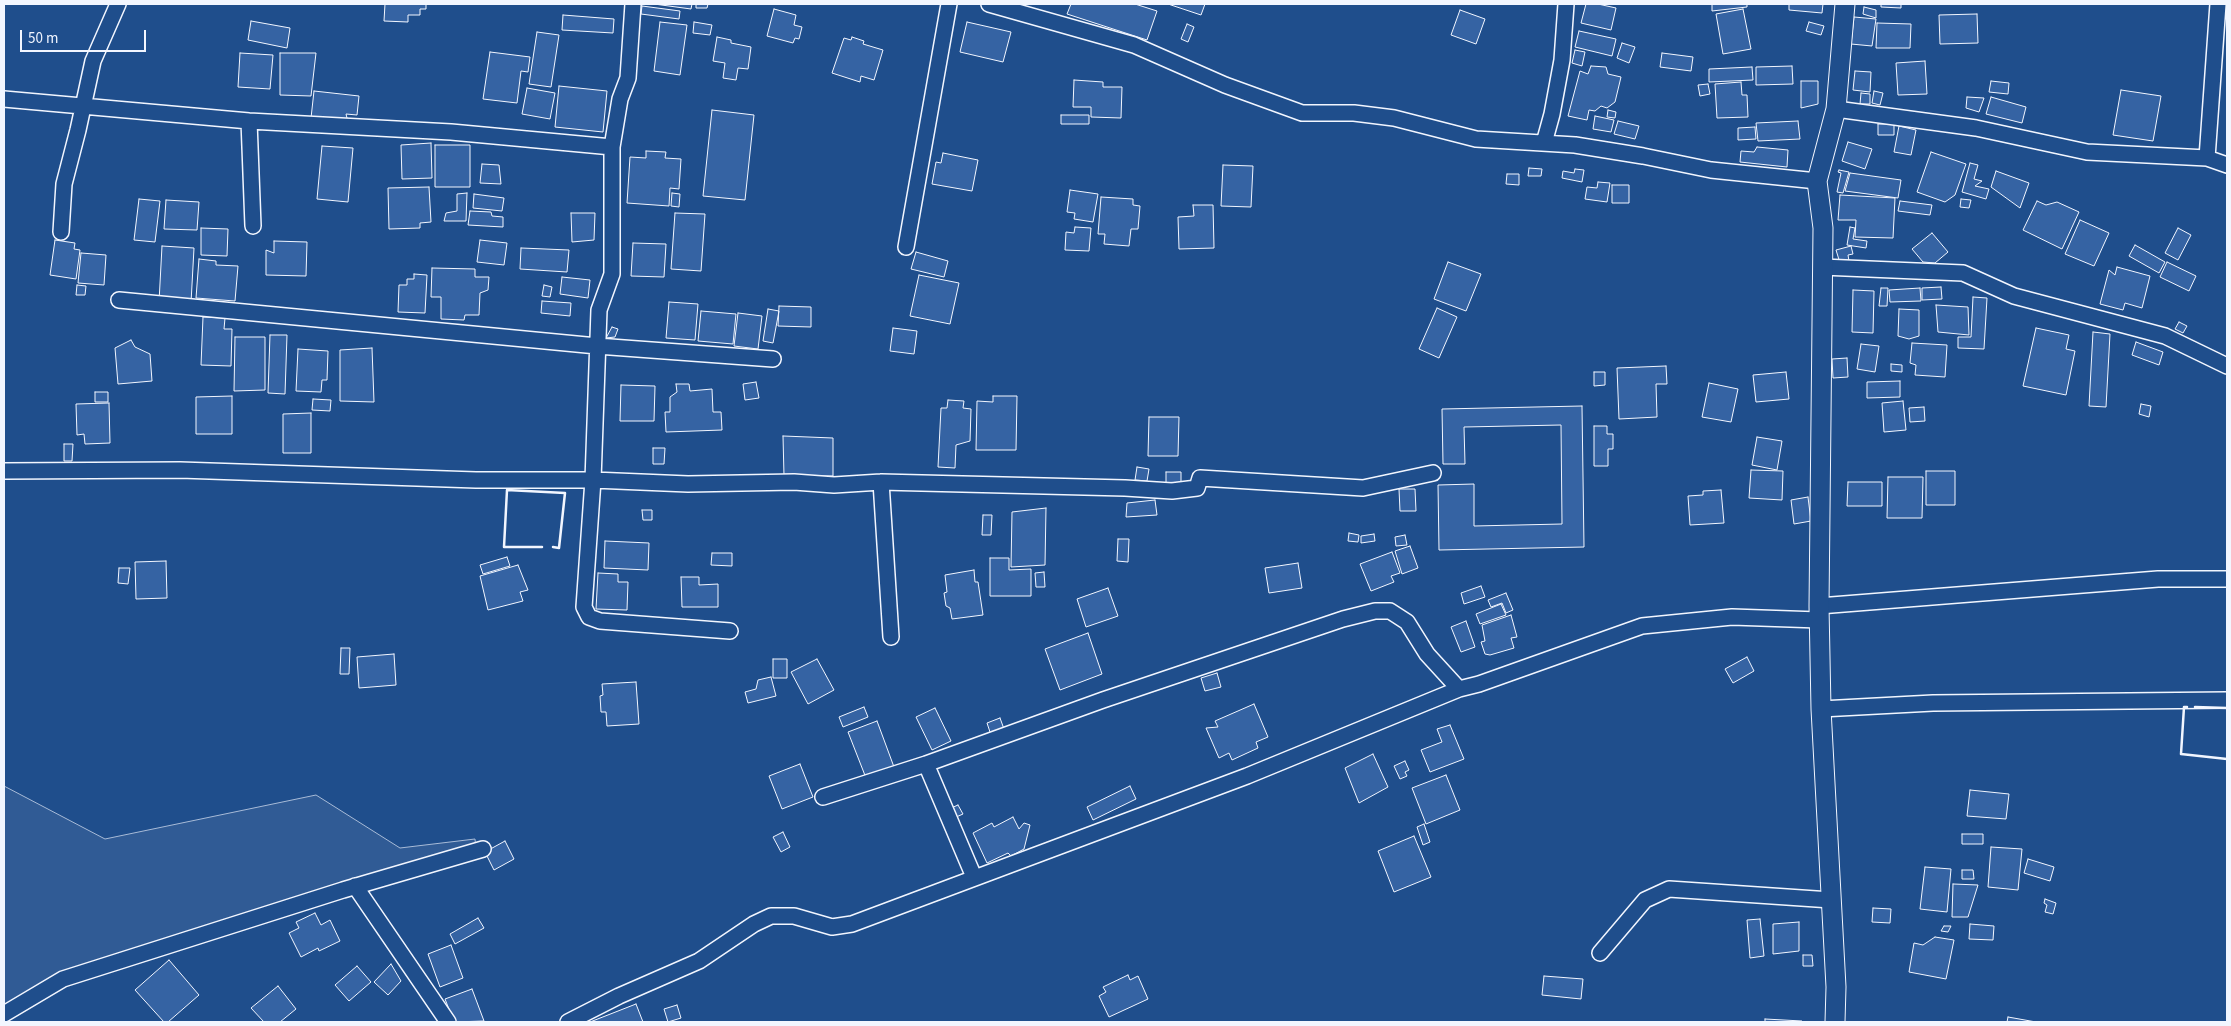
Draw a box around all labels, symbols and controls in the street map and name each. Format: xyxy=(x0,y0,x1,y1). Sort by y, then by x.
scale bar xyxy=(22,20,149,52)
text: 50 m xyxy=(28,28,58,49)

